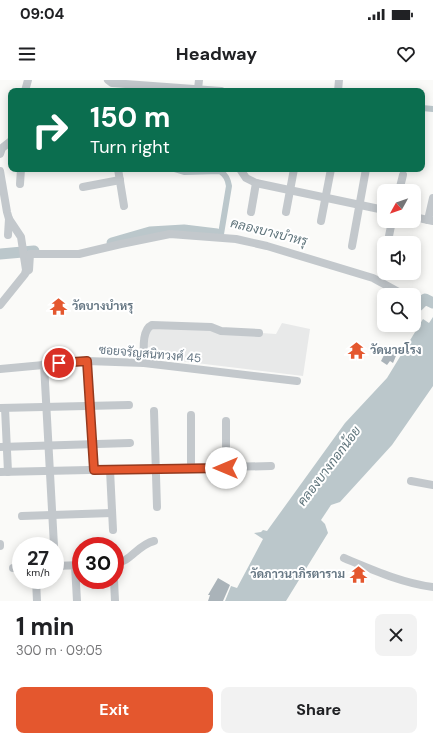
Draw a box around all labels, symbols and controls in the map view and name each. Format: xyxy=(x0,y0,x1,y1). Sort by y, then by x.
text: 09:04 xyxy=(20,4,64,24)
text: Headway xyxy=(176,42,257,66)
icon: menu xyxy=(16,43,38,65)
icon: heart xyxy=(395,43,417,65)
text: 150 m xyxy=(90,99,170,136)
icon: right xyxy=(24,104,76,156)
text: Turn right xyxy=(90,135,170,159)
north arrow xyxy=(377,184,421,228)
map controls xyxy=(377,184,421,332)
water label: คลองบางบำหรุ xyxy=(228,214,310,251)
button: sound xyxy=(377,236,421,280)
button: search xyxy=(377,288,421,332)
temple icon: วัดบางบำหรุ xyxy=(49,296,69,316)
place label: วัดบางบำหรุ xyxy=(72,298,133,314)
temple icon: วัดนายโรง xyxy=(347,340,367,360)
street label: ซอยจรัญสนิทวงศ์ 45 xyxy=(98,342,202,366)
place label: วัดนายโรง xyxy=(370,342,422,358)
pin xyxy=(42,346,76,380)
icon: arrive xyxy=(48,352,70,374)
water label: คลองบางกอกน้อย xyxy=(293,422,365,509)
position arrow xyxy=(205,447,247,489)
speed limit sign: 30 xyxy=(72,537,124,589)
text: 27 xyxy=(27,545,49,571)
temple icon: วัดภาวนาภิรตาราม xyxy=(348,564,368,584)
text: km/h xyxy=(26,566,50,579)
place label: วัดภาวนาภิรตาราม xyxy=(250,566,345,582)
text: 1 min xyxy=(16,611,74,642)
button: close xyxy=(375,614,417,656)
text: 300 m · 09:05 xyxy=(16,642,103,659)
button: Exit xyxy=(16,687,213,733)
button: Share xyxy=(221,687,417,733)

